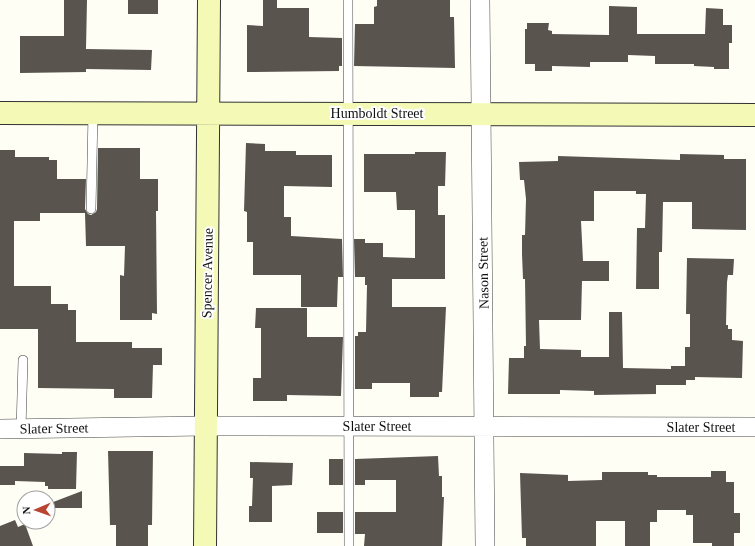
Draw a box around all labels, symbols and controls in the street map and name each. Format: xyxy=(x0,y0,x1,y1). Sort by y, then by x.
street label: Humboldt Street xyxy=(331,106,424,121)
street label: Spencer Avenue xyxy=(199,228,216,318)
street label: Nason Street xyxy=(475,237,492,309)
street label: Slater Street xyxy=(343,419,412,434)
street label: Slater Street xyxy=(19,420,89,437)
street label: Slater Street xyxy=(667,420,736,435)
north arrow xyxy=(16,490,56,530)
text: N xyxy=(20,506,32,515)

